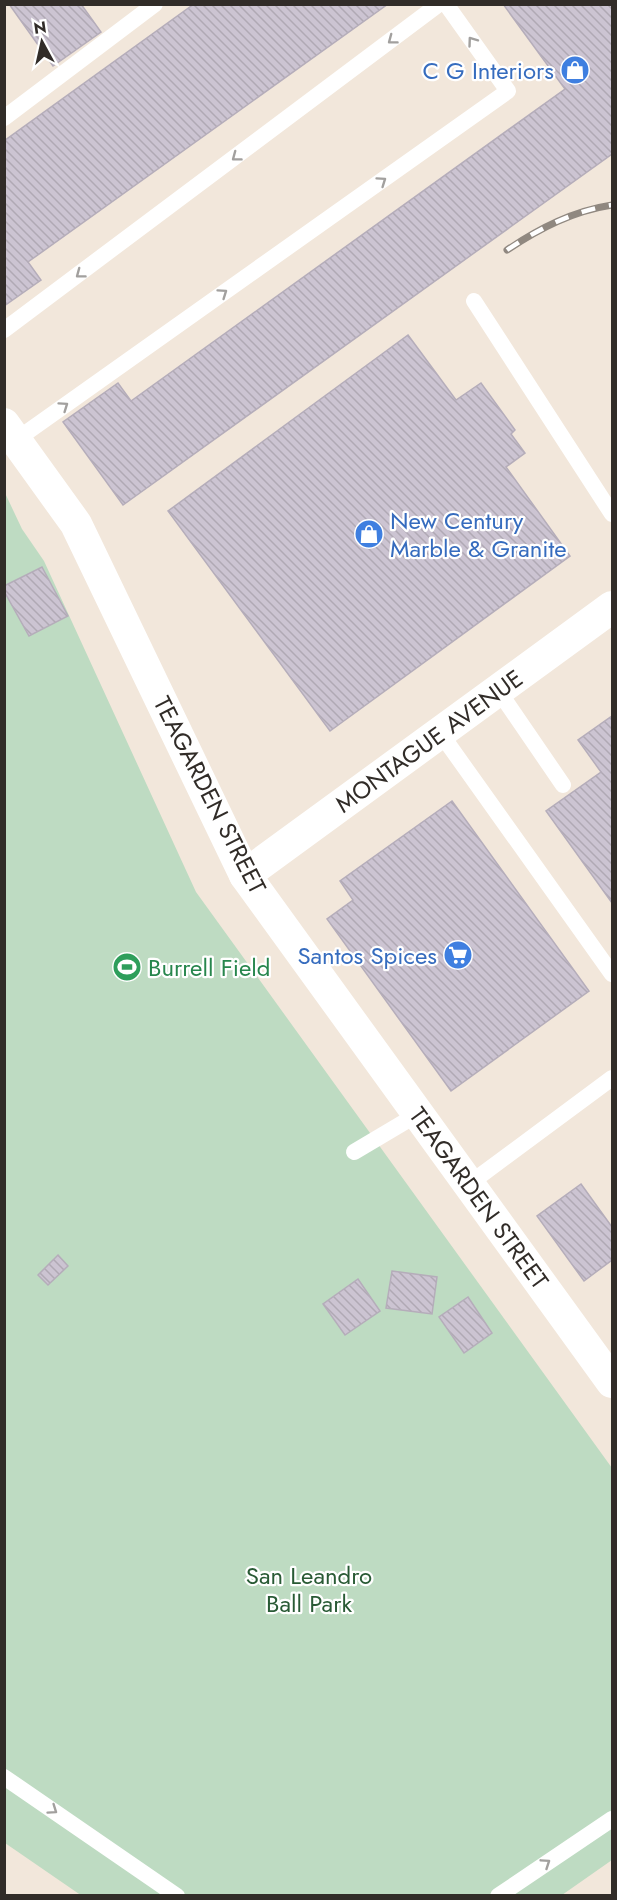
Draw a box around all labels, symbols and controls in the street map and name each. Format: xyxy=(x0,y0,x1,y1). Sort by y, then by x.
north arrow xyxy=(12,12,72,72)
text: N xyxy=(32,15,48,40)
one-way arrow xyxy=(387,32,398,43)
one-way arrow xyxy=(469,37,480,48)
place label: C G Interiors xyxy=(422,53,554,88)
shop icon: C G Interiors xyxy=(559,54,591,86)
one-way arrow xyxy=(231,149,242,160)
one-way arrow xyxy=(375,177,386,188)
one-way arrow xyxy=(75,266,86,277)
one-way arrow xyxy=(216,290,227,301)
one-way arrow xyxy=(57,402,68,413)
place label: New Century Marble & Granite xyxy=(390,503,567,566)
shop icon: New Century Marble & Granite xyxy=(353,518,385,550)
street label: MONTAGUE AVENUE xyxy=(328,661,530,821)
street label: TEAGARDEN STREET xyxy=(145,690,275,900)
place label: Santos Spices xyxy=(297,938,437,973)
supermarket icon: Santos Spices xyxy=(442,939,474,971)
place label: Burrell Field xyxy=(148,950,271,985)
sports icon: Burrell Field xyxy=(111,951,143,983)
street label: TEAGARDEN STREET xyxy=(401,1100,557,1296)
park label: San Leandro Ball Park xyxy=(246,1558,372,1621)
one-way arrow xyxy=(46,1803,57,1814)
one-way arrow xyxy=(540,1859,551,1870)

